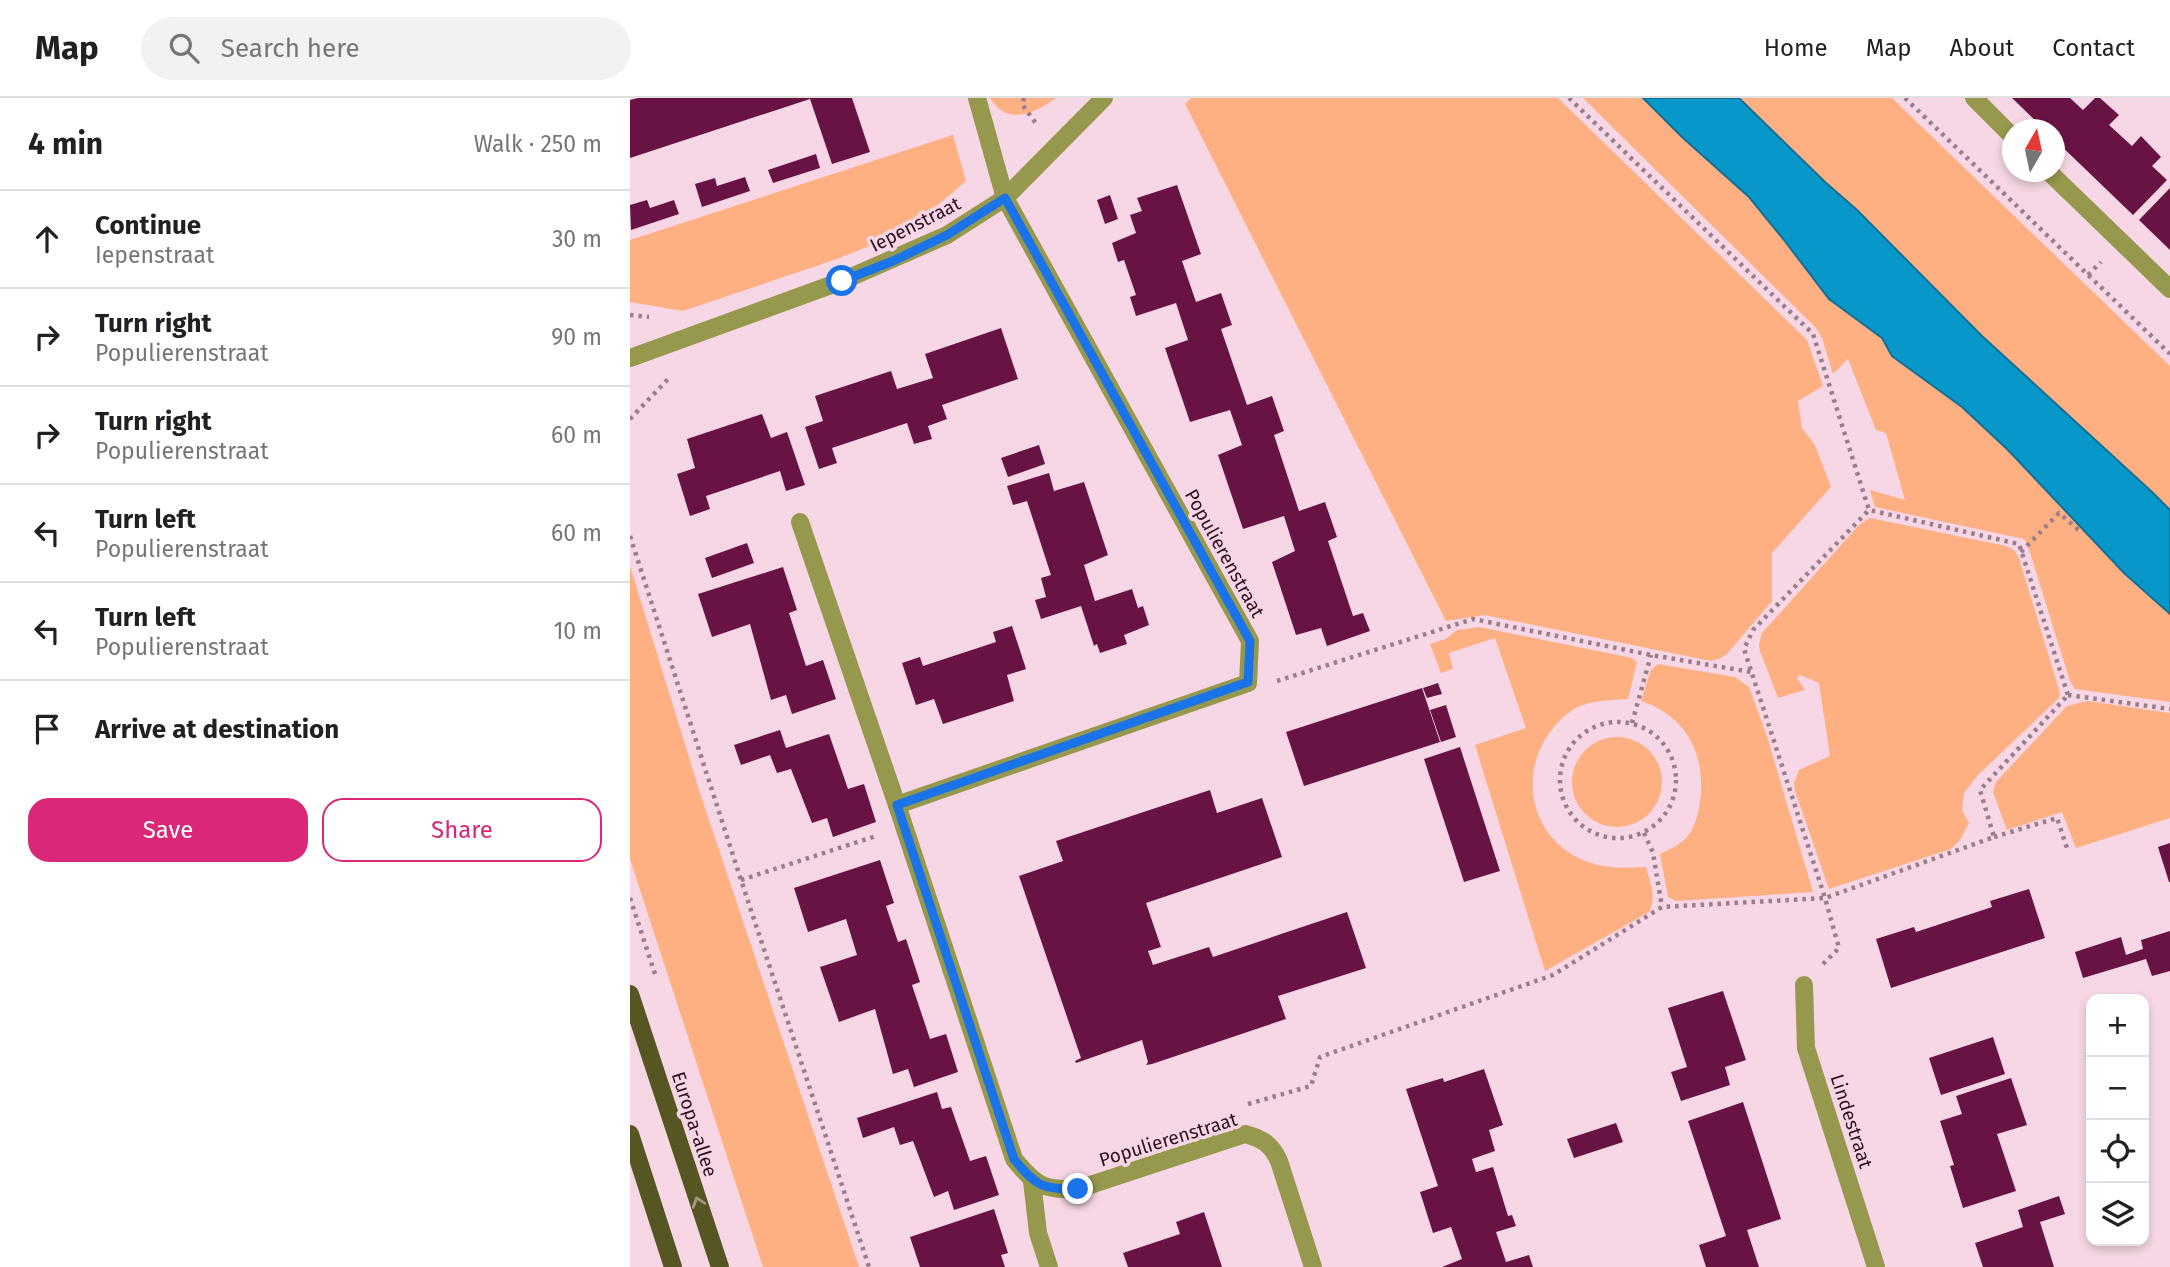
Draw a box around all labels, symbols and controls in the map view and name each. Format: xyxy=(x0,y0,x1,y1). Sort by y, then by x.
search box xyxy=(141,17,631,80)
text: Map xyxy=(35,28,99,68)
icon: search xyxy=(165,29,203,67)
text: Search here xyxy=(221,33,360,64)
text: Home xyxy=(1764,34,1828,62)
text: Map xyxy=(1866,34,1912,62)
text: About xyxy=(1950,34,2014,62)
text: Contact xyxy=(2052,34,2135,62)
north arrow xyxy=(2002,119,2065,182)
text: 4 min xyxy=(28,126,103,162)
text: Walk · 250 m xyxy=(474,130,602,158)
street label: Iepenstraat xyxy=(866,192,964,257)
text: Continue xyxy=(95,210,201,241)
icon: ahead xyxy=(28,220,66,258)
text: 30 m xyxy=(552,225,602,253)
text: Iepenstraat xyxy=(95,241,214,269)
route start xyxy=(826,265,857,296)
text: Turn right xyxy=(95,308,212,339)
icon: right xyxy=(28,318,66,356)
text: 90 m xyxy=(551,323,602,351)
text: Populierenstraat xyxy=(95,339,268,367)
text: Turn right xyxy=(95,406,212,437)
icon: right xyxy=(28,416,66,454)
text: 60 m xyxy=(551,421,602,449)
text: Populierenstraat xyxy=(95,437,268,465)
street label: Populierenstraat xyxy=(1180,485,1269,622)
text: Turn left xyxy=(95,504,196,535)
icon: left xyxy=(28,514,66,552)
text: 60 m xyxy=(551,519,602,547)
text: Populierenstraat xyxy=(95,535,268,563)
text: Turn left xyxy=(95,602,196,633)
icon: left xyxy=(28,612,66,650)
text: 10 m xyxy=(553,617,602,645)
text: Populierenstraat xyxy=(95,633,268,661)
icon: arrive xyxy=(28,710,66,748)
text: Arrive at destination xyxy=(95,714,339,745)
button: Save xyxy=(28,798,308,862)
button: Share xyxy=(322,798,602,862)
map controls xyxy=(2086,994,2149,1246)
button: + xyxy=(2086,994,2149,1057)
button: − xyxy=(2086,1057,2149,1120)
street label: Europa-allee xyxy=(667,1069,722,1180)
street label: Lindestraat xyxy=(1826,1071,1878,1171)
street label: Populierenstraat xyxy=(1096,1107,1240,1171)
button: locate xyxy=(2086,1120,2149,1183)
route end xyxy=(1062,1173,1093,1204)
button: layers xyxy=(2086,1183,2149,1246)
one-way arrow xyxy=(692,1197,707,1209)

